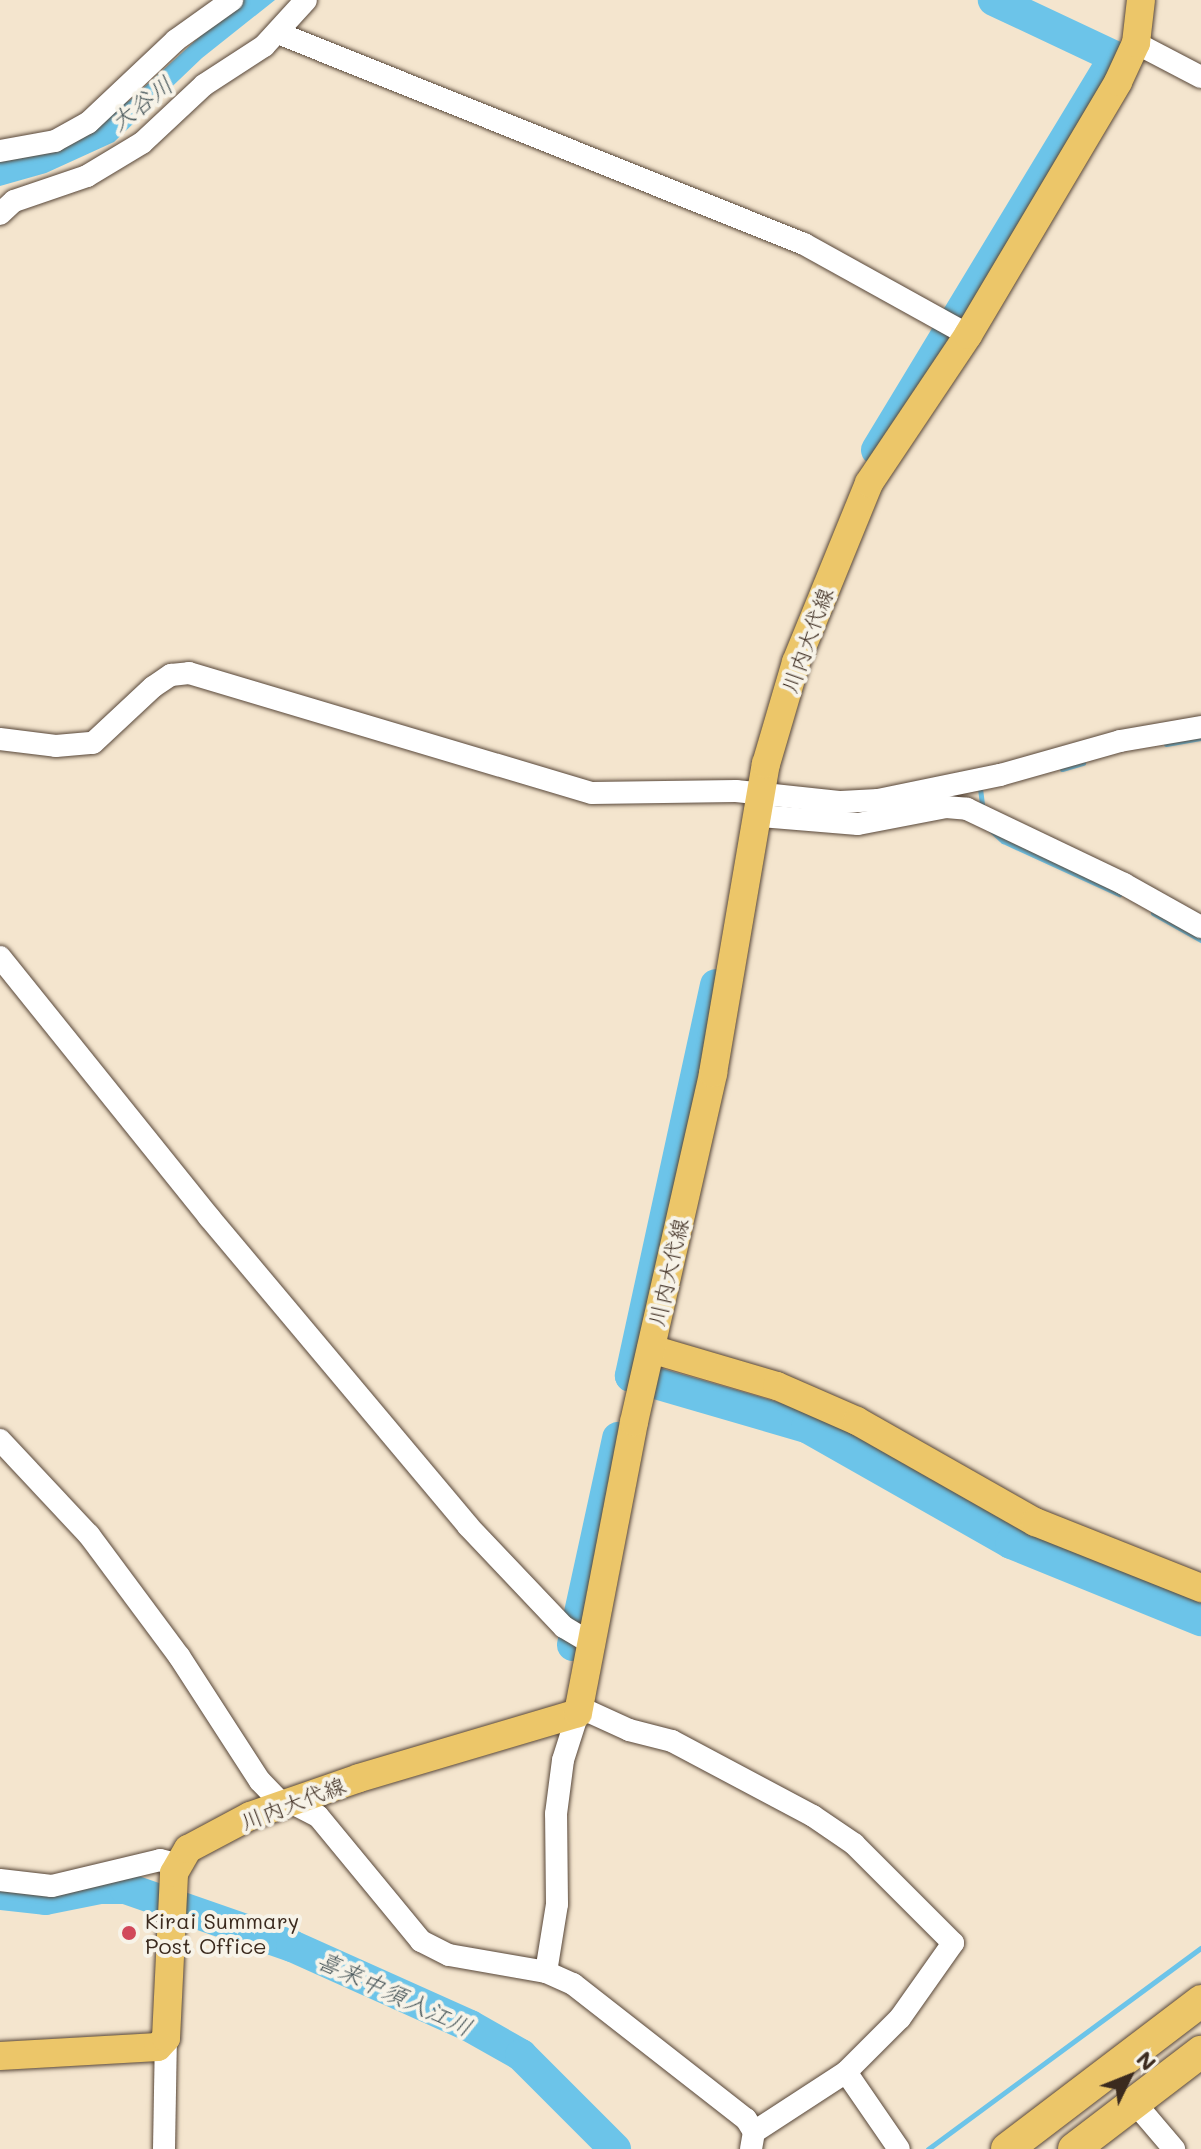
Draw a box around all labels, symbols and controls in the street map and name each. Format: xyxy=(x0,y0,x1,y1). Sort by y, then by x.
water label: 大谷川 xyxy=(104,69,178,137)
street label: 川内大代線 xyxy=(776,584,838,696)
street label: 川内大代線 xyxy=(643,1215,693,1329)
street label: 川内大代線 xyxy=(237,1771,349,1835)
place label: Kirai Summary Post Office xyxy=(145,1907,299,1958)
marker: Kirai Summary Post Office xyxy=(120,1924,138,1942)
water label: 喜来中須入江川 xyxy=(313,1944,477,2042)
north arrow xyxy=(1089,2037,1169,2117)
text: N xyxy=(1131,2044,1163,2076)

